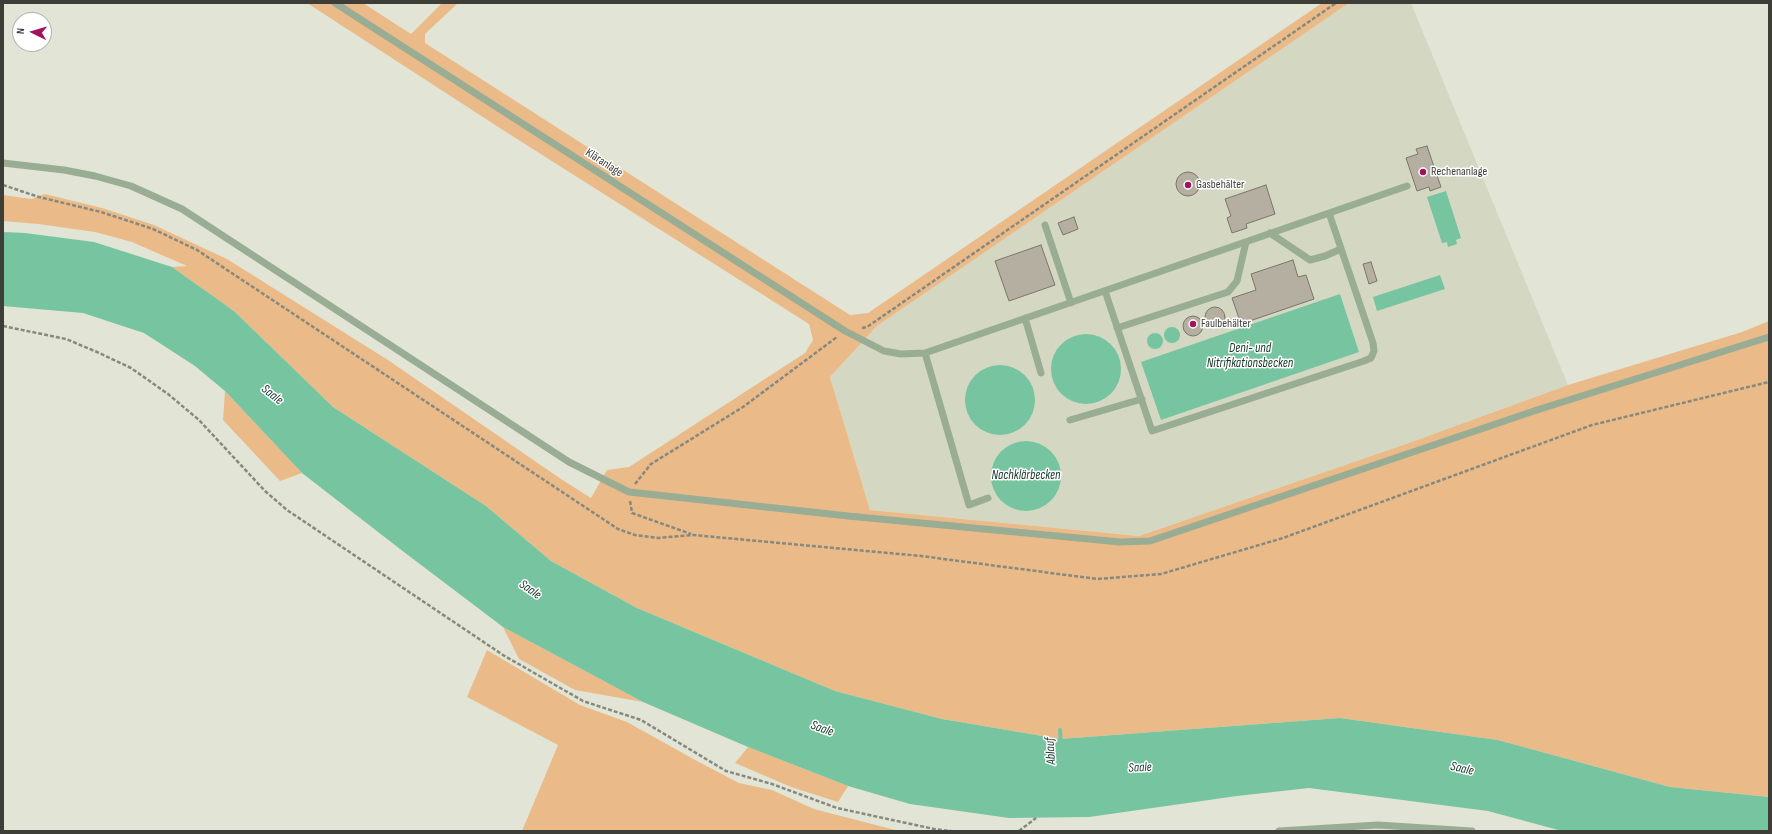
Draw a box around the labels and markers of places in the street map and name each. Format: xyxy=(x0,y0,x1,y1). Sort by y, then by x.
place label: Rechenanlage xyxy=(1431,165,1487,179)
marker: Rechenanlage xyxy=(1418,167,1428,177)
place label: Gasbehälter xyxy=(1196,178,1244,192)
marker: Gasbehälter xyxy=(1183,180,1193,190)
place label: Faulbehälter xyxy=(1201,317,1251,331)
marker: Faulbehälter xyxy=(1188,319,1198,329)

